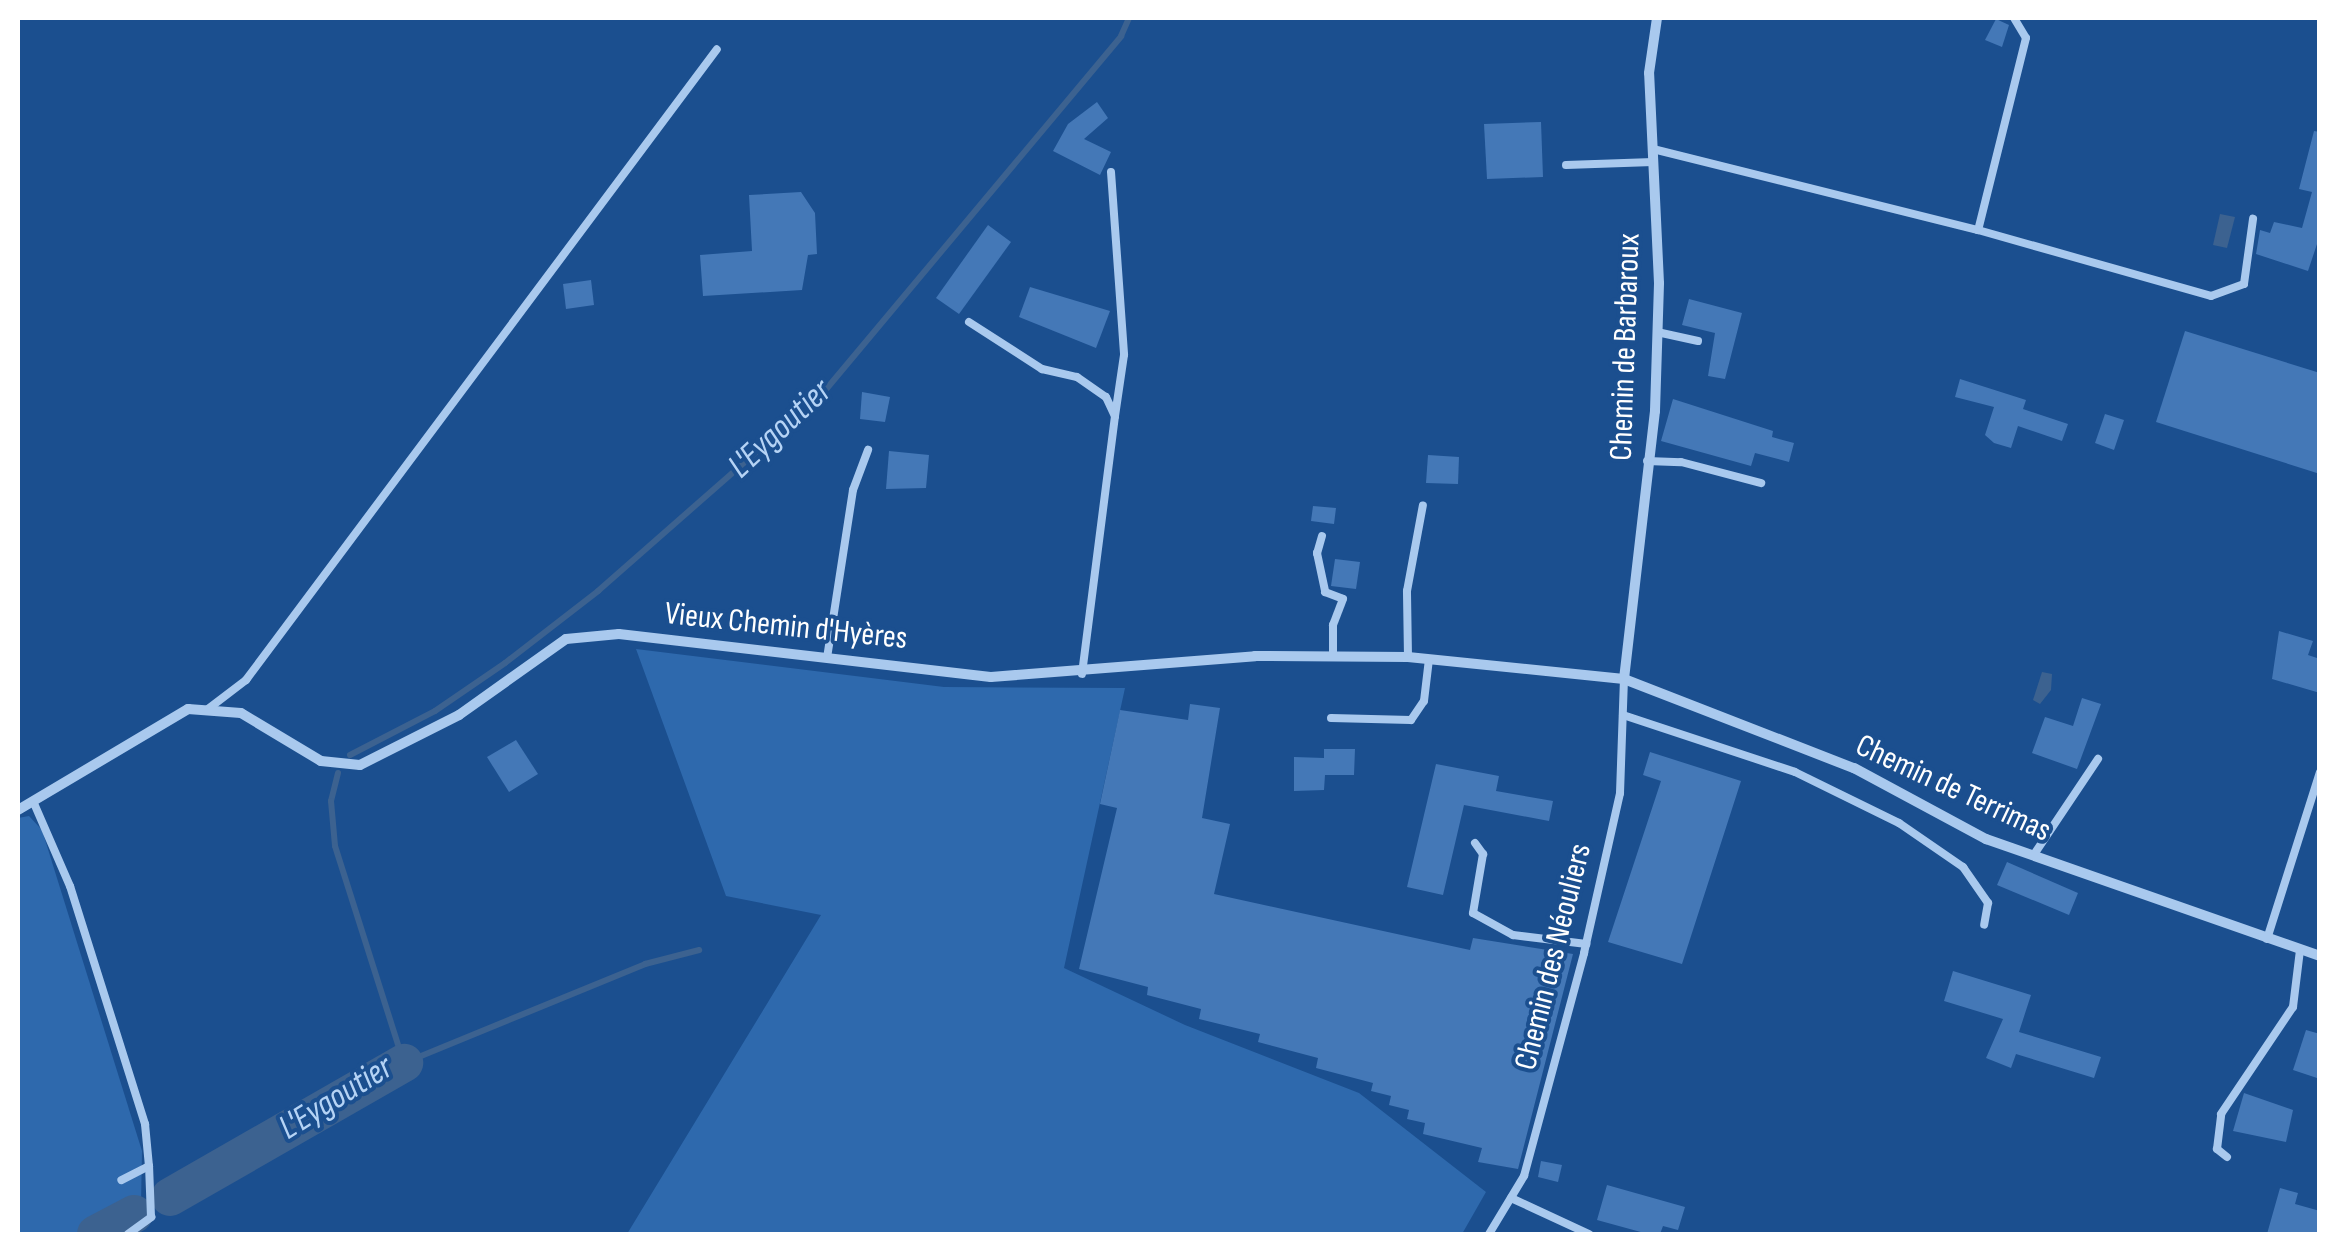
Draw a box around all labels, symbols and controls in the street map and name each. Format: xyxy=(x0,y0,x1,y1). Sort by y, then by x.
street label: Chemin de Barbaroux xyxy=(1603,233,1649,461)
water label: L'Eygoutier xyxy=(720,371,840,487)
street label: Vieux Chemin d'Hyères xyxy=(663,595,909,659)
street label: Chemin de Terrimas xyxy=(1849,727,2057,851)
street label: Chemin des Néouliers xyxy=(1507,840,1601,1074)
water label: L'Eygoutier xyxy=(271,1047,401,1149)

